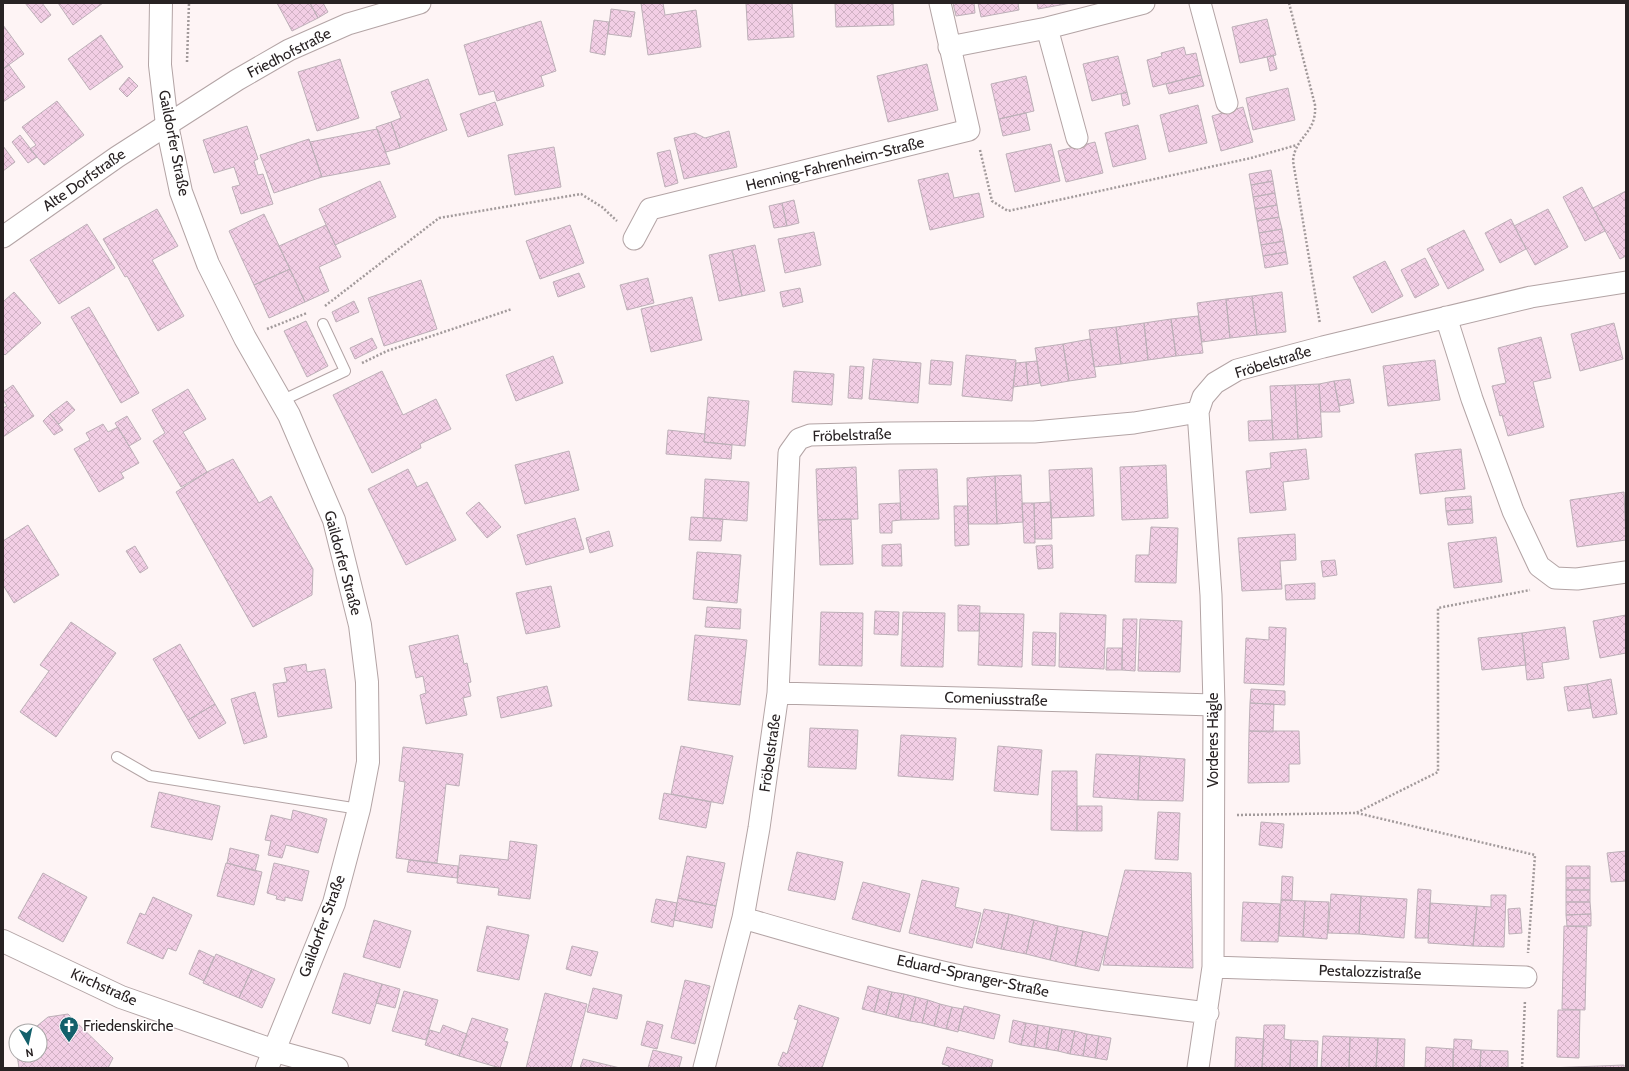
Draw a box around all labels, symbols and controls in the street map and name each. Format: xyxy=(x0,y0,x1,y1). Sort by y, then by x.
street label: Friedhofstraße xyxy=(244,24,334,82)
street label: Gaildorfer Straße xyxy=(155,88,193,198)
street label: Henning-Fahrenheim-Straße xyxy=(744,133,926,195)
street label: Alte Dorfstraße xyxy=(39,145,129,215)
street label: Fröbelstraße xyxy=(1233,342,1314,382)
street label: Fröbelstraße xyxy=(812,425,892,445)
street label: Gaildorfer Straße xyxy=(320,509,366,618)
street label: Comeniusstraße xyxy=(944,688,1048,710)
street label: Vorderes Hägle xyxy=(1204,692,1222,788)
street label: Fröbelstraße xyxy=(756,712,784,793)
street label: Gaildorfer Straße xyxy=(295,872,349,980)
street label: Eduard-Spranger-Straße xyxy=(895,951,1051,1001)
street label: Pestalozzistraße xyxy=(1318,961,1422,983)
street label: Kirchstraße xyxy=(68,964,140,1010)
church icon: Friedenskirche xyxy=(58,1015,80,1043)
place label: Friedenskirche xyxy=(83,1017,174,1035)
north arrow xyxy=(8,1023,48,1063)
text: N xyxy=(25,1045,35,1060)

